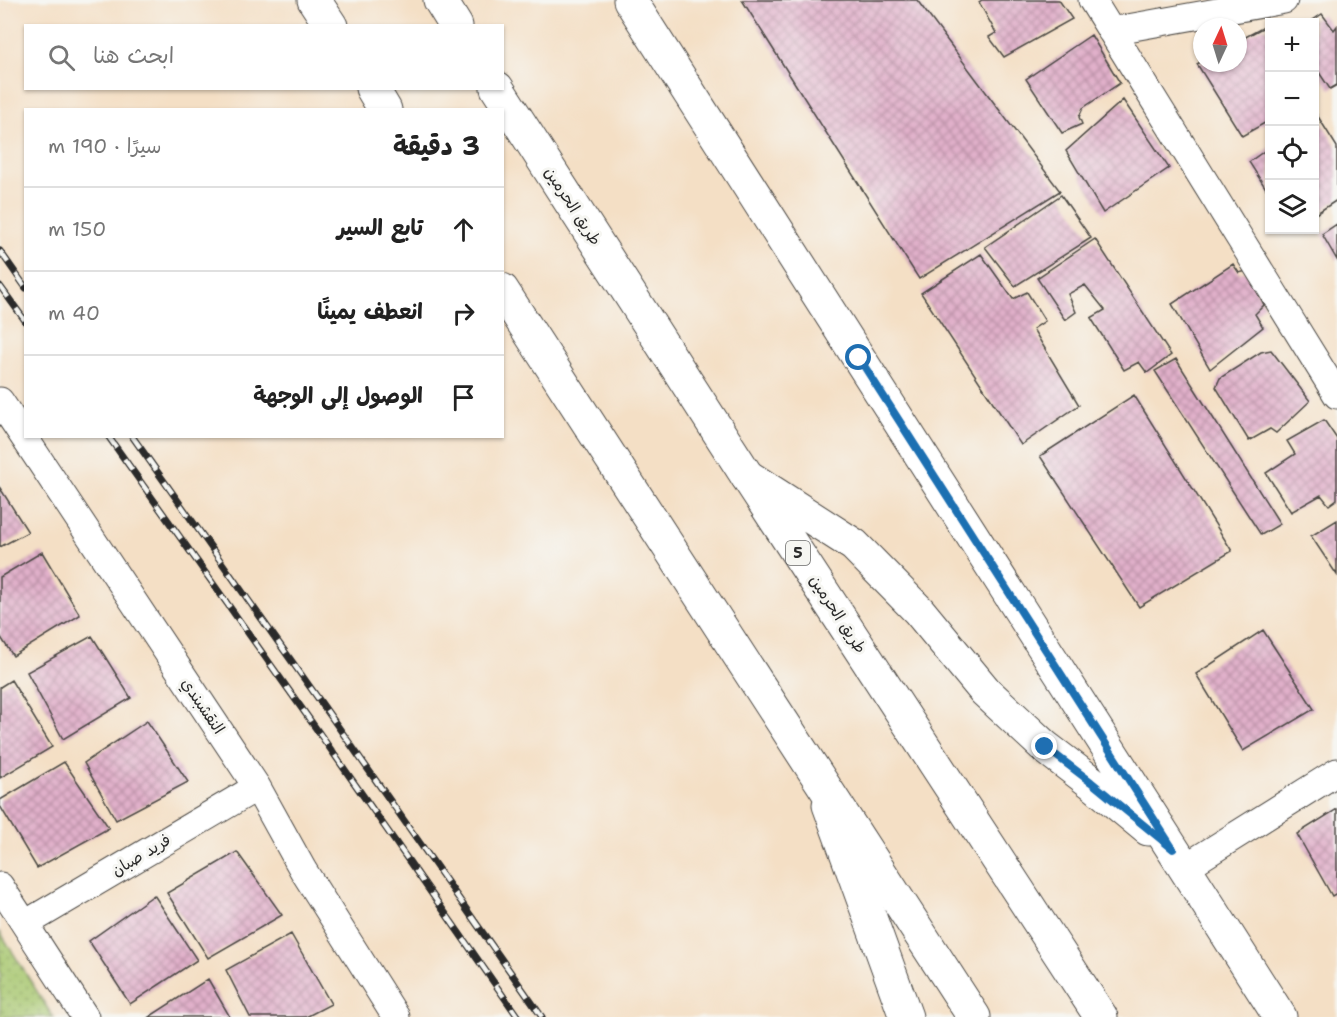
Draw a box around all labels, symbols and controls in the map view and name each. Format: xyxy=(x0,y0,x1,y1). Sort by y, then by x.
north arrow xyxy=(1193,18,1247,72)
map controls xyxy=(1265,18,1319,234)
button: + xyxy=(1265,18,1319,72)
search box xyxy=(24,24,504,90)
icon: search xyxy=(45,41,78,74)
text: ابحث هنا xyxy=(93,41,174,70)
button: − xyxy=(1265,72,1319,126)
button: locate xyxy=(1265,126,1319,180)
text: 3 دقيقة xyxy=(393,128,480,163)
text: سيرًا · 190 m xyxy=(48,133,161,159)
street label: طريق الحرمين xyxy=(540,163,606,249)
button: layers xyxy=(1265,180,1319,234)
text: تابع السير xyxy=(337,213,423,242)
icon: ahead xyxy=(447,213,480,246)
text: 150 m xyxy=(48,216,106,242)
text: انعطف يمينًا xyxy=(317,297,423,326)
icon: right xyxy=(447,297,480,330)
text: 40 m xyxy=(48,300,100,326)
route start xyxy=(845,344,871,370)
text: الوصول إلى الوجهة xyxy=(253,381,423,410)
icon: arrive xyxy=(447,381,480,414)
road number: 5 xyxy=(786,541,810,565)
street label: طريق الحرمين xyxy=(805,571,871,657)
street label: النقشبندي xyxy=(176,674,229,739)
route end xyxy=(1031,733,1057,759)
street label: فريد صبان xyxy=(107,829,175,881)

